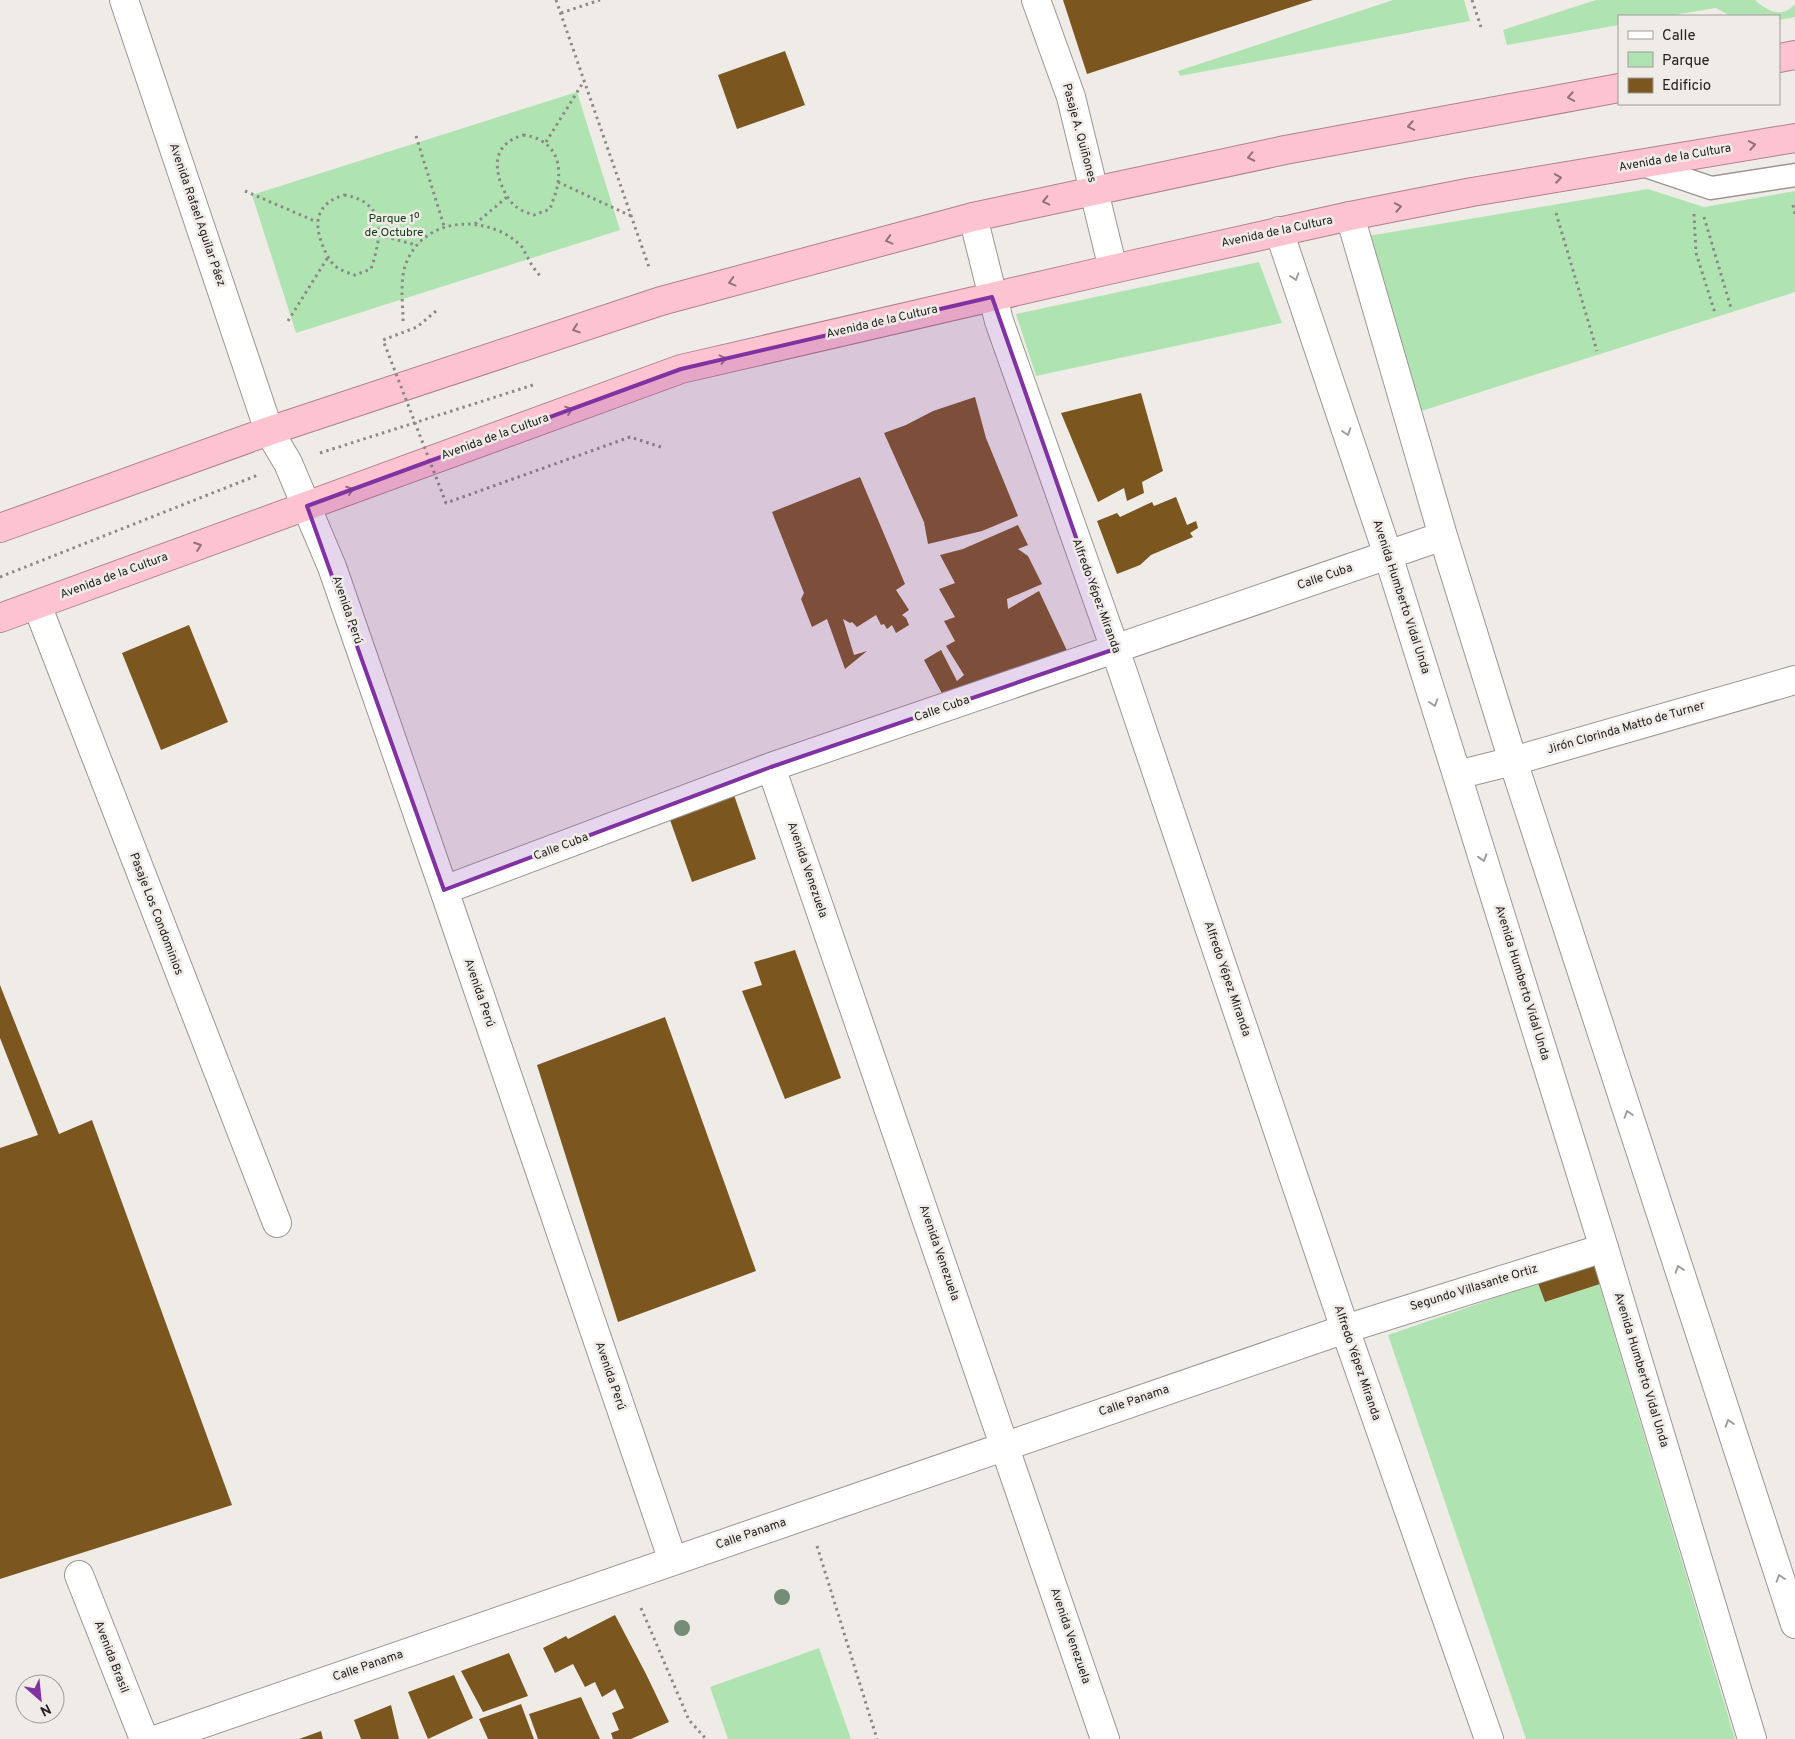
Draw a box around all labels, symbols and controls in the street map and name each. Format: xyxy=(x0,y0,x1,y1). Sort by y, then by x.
legend xyxy=(1618,15,1780,105)
text: Calle xyxy=(1662,27,1696,46)
text: Parque xyxy=(1662,52,1710,71)
text: Edificio xyxy=(1662,77,1711,96)
street label: Pasaje A. Quiñones xyxy=(1058,82,1100,184)
one-way arrow xyxy=(1566,91,1575,101)
one-way arrow xyxy=(1407,121,1415,131)
street label: Avenida de la Cultura xyxy=(1618,140,1732,176)
street label: Avenida Rafael Aguilar Páez xyxy=(165,141,229,289)
one-way arrow xyxy=(1748,141,1757,151)
one-way arrow xyxy=(1247,151,1256,162)
one-way arrow xyxy=(1553,173,1562,183)
one-way arrow xyxy=(1042,195,1051,205)
one-way arrow xyxy=(1393,202,1402,212)
park label: Parque 1º de Octubre xyxy=(364,211,424,241)
street label: Avenida de la Cultura xyxy=(1220,212,1334,252)
one-way arrow xyxy=(885,234,893,244)
one-way arrow xyxy=(1289,273,1299,281)
one-way arrow xyxy=(727,276,736,287)
street label: Avenida de la Cultura xyxy=(825,301,939,343)
one-way arrow xyxy=(573,323,581,333)
one-way arrow xyxy=(718,354,727,365)
one-way arrow xyxy=(564,406,572,416)
street label: Avenida de la Cultura xyxy=(439,410,551,464)
one-way arrow xyxy=(1341,427,1351,435)
one-way arrow xyxy=(346,486,354,496)
street label: Avenida Humberto Vidal Unda xyxy=(1368,518,1434,676)
street label: Alfredo Yépez Miranda xyxy=(1068,536,1124,656)
one-way arrow xyxy=(193,542,201,552)
street label: Avenida de la Cultura xyxy=(58,549,170,603)
street label: Calle Cuba xyxy=(1295,560,1355,594)
street label: Avenida Perú xyxy=(328,574,366,646)
street label: Calle Cuba xyxy=(912,692,972,726)
one-way arrow xyxy=(1429,698,1439,706)
street label: Jirón Clorinda Matto de Turner xyxy=(1545,698,1707,758)
street label: Avenida Venezuela xyxy=(783,820,831,920)
street label: Calle Cuba xyxy=(531,829,591,865)
street label: Pasaje Los Condominios xyxy=(125,851,187,977)
one-way arrow xyxy=(1477,853,1487,861)
street label: Avenida Humberto Vidal Unda xyxy=(1491,904,1553,1062)
street label: Alfredo Yépez Miranda xyxy=(1200,919,1254,1039)
street label: Avenida Perú xyxy=(460,957,498,1029)
one-way arrow xyxy=(1624,1111,1634,1119)
street label: Avenida Venezuela xyxy=(915,1203,963,1303)
street label: Segundo Villasante Ortiz xyxy=(1408,1261,1540,1315)
one-way arrow xyxy=(1675,1265,1685,1273)
street label: Avenida Humberto Vidal Unda xyxy=(1610,1291,1672,1449)
street label: Alfredo Yépez Miranda xyxy=(1330,1303,1384,1423)
street label: Avenida Perú xyxy=(591,1340,629,1412)
street label: Calle Panama xyxy=(1097,1382,1171,1420)
one-way arrow xyxy=(1725,1420,1735,1428)
street label: Calle Panama xyxy=(714,1515,788,1553)
one-way arrow xyxy=(1776,1574,1786,1582)
street label: Avenida Venezuela xyxy=(1046,1586,1094,1686)
street label: Avenida Brasil xyxy=(90,1618,132,1696)
street label: Calle Panama xyxy=(331,1647,405,1685)
north arrow xyxy=(15,1674,65,1724)
text: N xyxy=(37,1699,54,1719)

